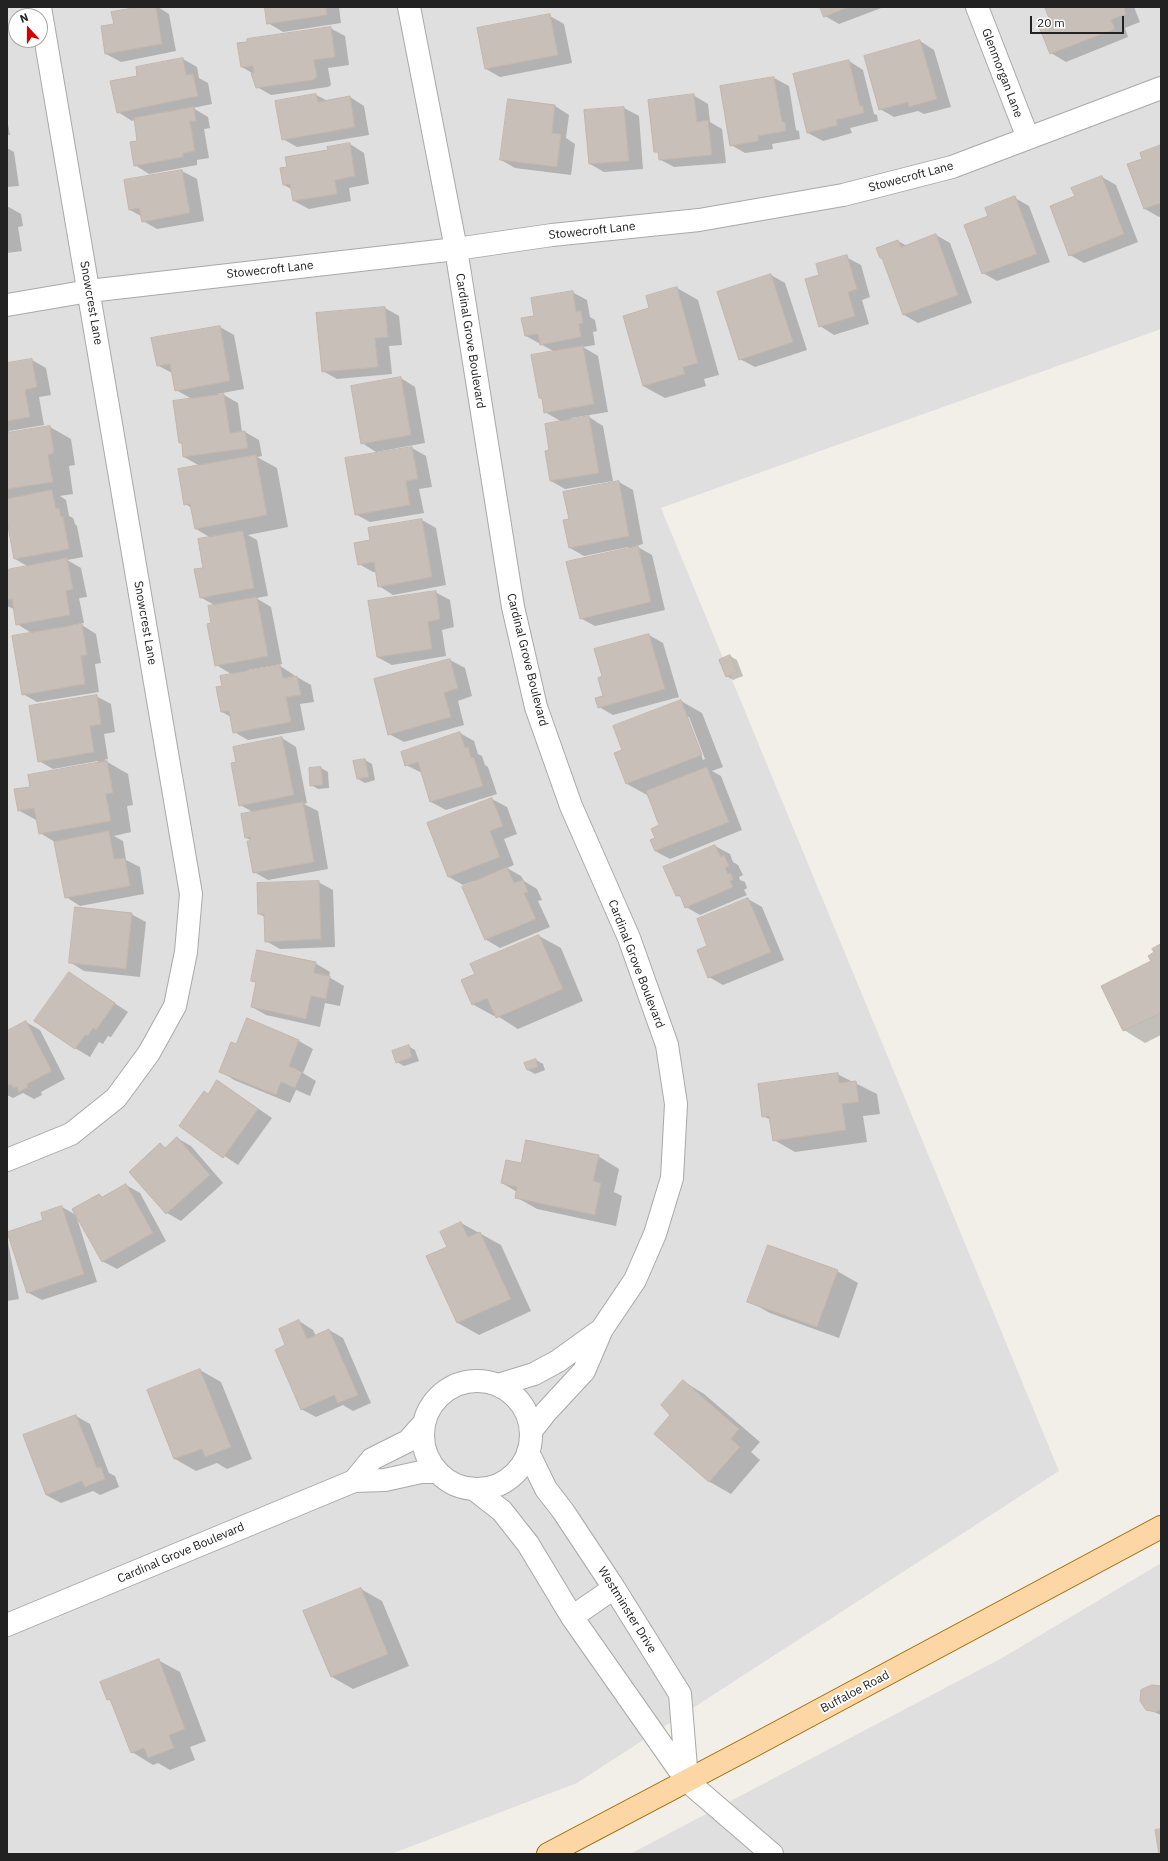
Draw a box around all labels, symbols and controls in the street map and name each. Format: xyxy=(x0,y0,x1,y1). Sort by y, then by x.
north arrow xyxy=(8,8,48,48)
scale bar xyxy=(1032,8,1126,34)
text: N xyxy=(18,10,30,26)
text: 20 m xyxy=(1037,15,1065,30)
street label: Glenmorgan Lane xyxy=(978,26,1026,120)
street label: Stowecroft Lane xyxy=(867,159,955,195)
street label: Stowecroft Lane xyxy=(548,219,636,243)
street label: Stowecroft Lane xyxy=(226,258,314,282)
street label: Snowcrest Lane xyxy=(77,260,105,346)
street label: Cardinal Grove Boulevard xyxy=(452,272,488,410)
street label: Snowcrest Lane xyxy=(131,580,159,666)
street label: Cardinal Grove Boulevard xyxy=(503,592,551,728)
street label: Cardinal Grove Boulevard xyxy=(605,898,667,1030)
street label: Cardinal Grove Boulevard xyxy=(115,1520,247,1586)
street label: Westminster Drive xyxy=(595,1564,659,1656)
street label: Buffaloe Road xyxy=(818,1668,892,1716)

